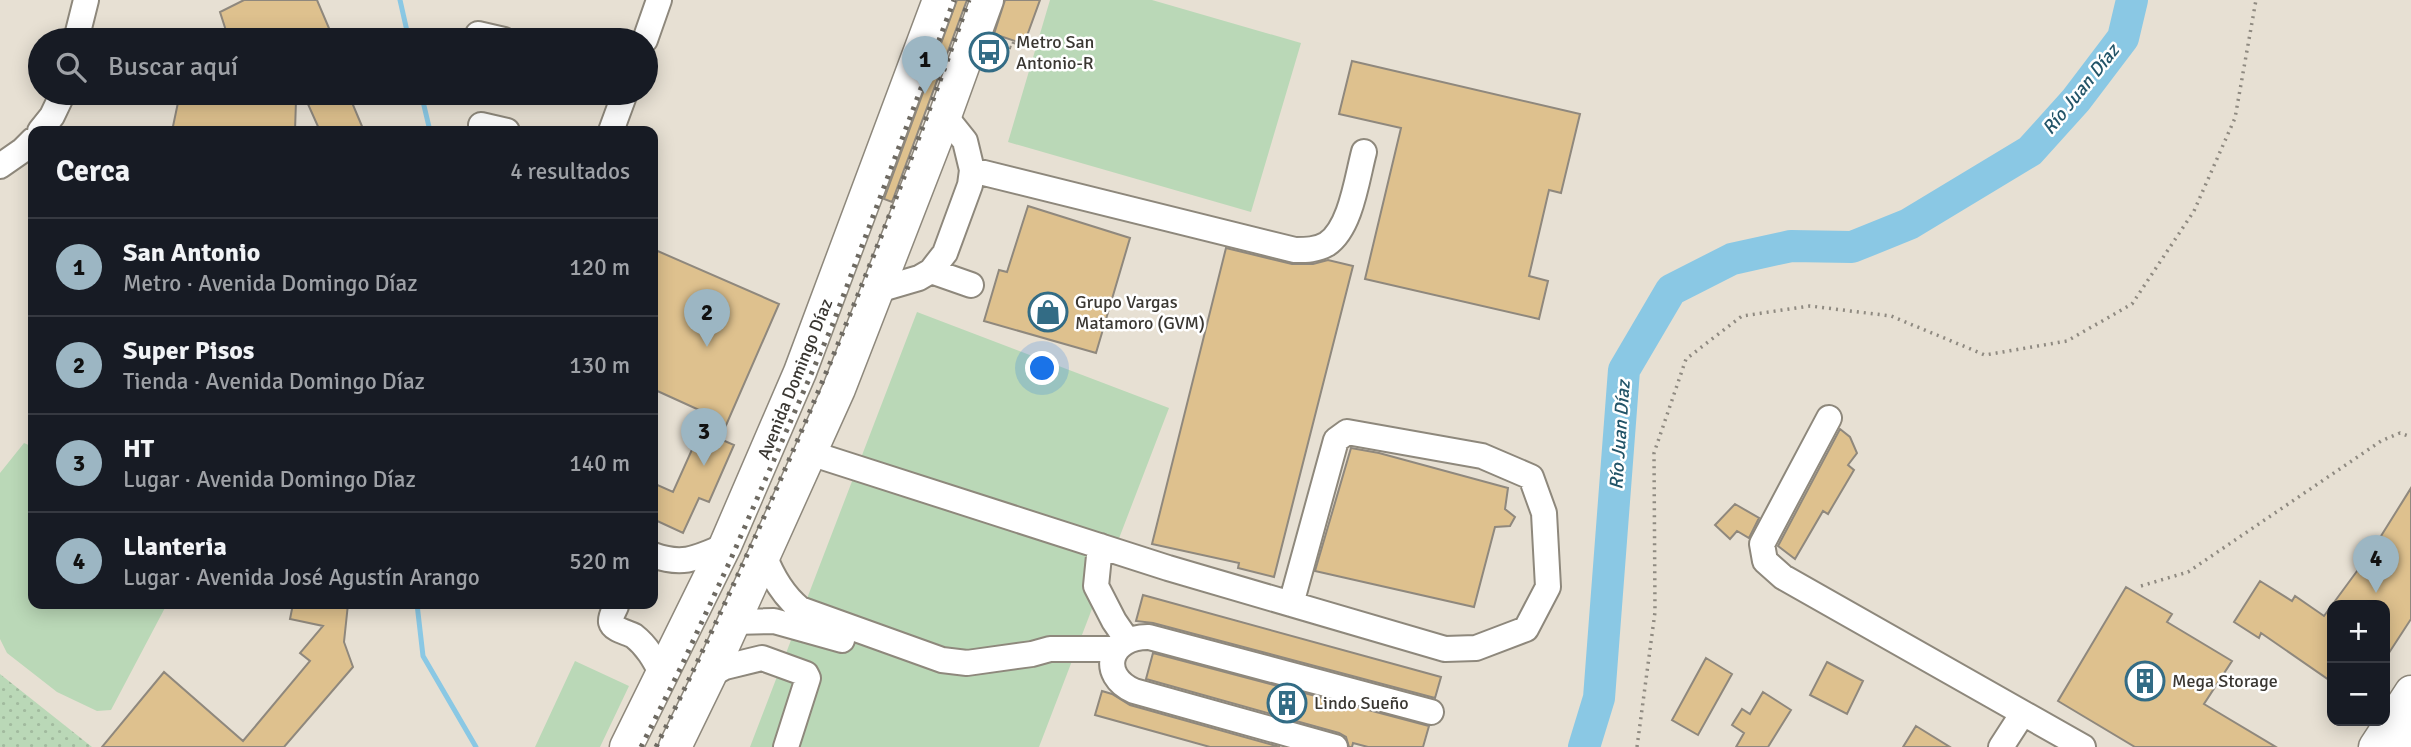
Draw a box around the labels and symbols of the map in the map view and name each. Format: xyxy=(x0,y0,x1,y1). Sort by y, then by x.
bus stop icon: Metro San Antonio-R xyxy=(968,31,1010,73)
place label: Metro San Antonio-R xyxy=(1016,31,1094,74)
pin: 1 xyxy=(902,36,948,94)
water label: Río Juan Díaz xyxy=(2037,38,2125,140)
pin: 2 xyxy=(684,289,730,347)
shop icon: Grupo Vargas Matamoro (GVM) xyxy=(1027,291,1069,333)
place label: Grupo Vargas Matamoro (GVM) xyxy=(1075,291,1205,334)
street label: Avenida Domingo Díaz xyxy=(753,295,837,463)
your location xyxy=(1025,351,1059,385)
water label: Río Juan Díaz xyxy=(1604,378,1636,490)
pin: 3 xyxy=(681,408,727,466)
pin: 4 xyxy=(2353,535,2399,593)
building icon: Mega Storage xyxy=(2124,660,2166,702)
place label: Mega Storage xyxy=(2172,670,2278,692)
building icon: Lindo Sueño xyxy=(1266,682,1308,724)
place label: Lindo Sueño xyxy=(1314,692,1409,714)

